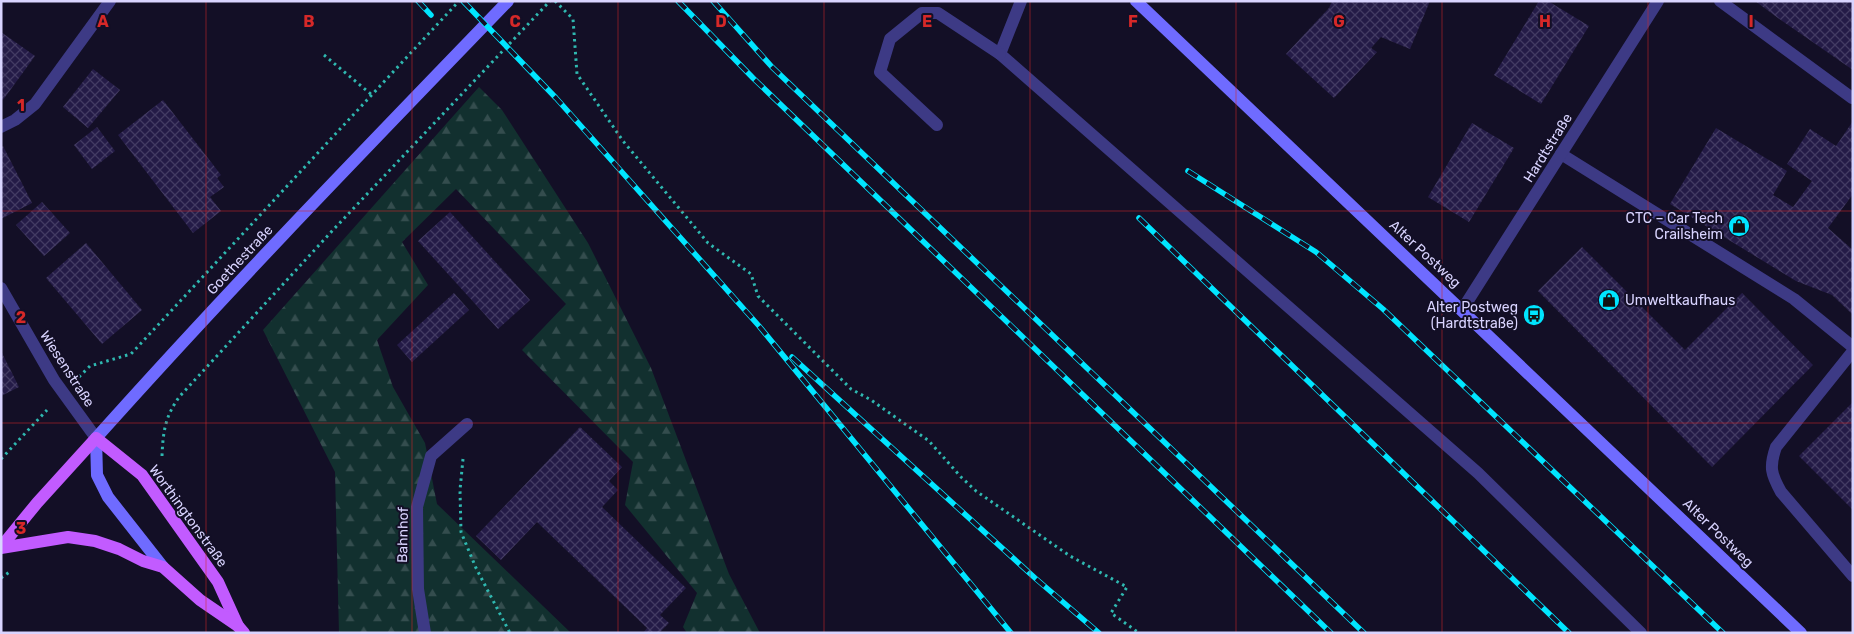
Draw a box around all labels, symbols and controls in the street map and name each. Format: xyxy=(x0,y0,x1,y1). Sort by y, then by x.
text: A xyxy=(97,12,109,31)
text: B xyxy=(303,12,315,31)
text: C xyxy=(509,12,521,31)
text: D xyxy=(715,12,727,31)
text: E xyxy=(922,12,932,31)
text: F xyxy=(1128,12,1138,31)
text: G xyxy=(1333,12,1345,31)
text: H xyxy=(1539,12,1551,31)
text: I xyxy=(1748,12,1754,31)
text: 1 xyxy=(17,96,25,115)
street label: Hardtstraße xyxy=(1520,110,1576,186)
place label: CTC – Car Tech Crailsheim xyxy=(1626,210,1723,243)
shop icon: CTC – Car Tech Crailsheim xyxy=(1727,214,1751,238)
street label: Alter Postweg xyxy=(1386,217,1464,291)
street label: Goethestraße xyxy=(203,222,277,298)
shop icon: Umweltkaufhaus xyxy=(1597,288,1621,312)
place label: Umweltkaufhaus xyxy=(1625,292,1735,309)
place label: Alter Postweg (Hardtstraße) xyxy=(1427,299,1518,332)
bus stop icon: Alter Postweg (Hardtstraße) xyxy=(1522,303,1546,327)
text: 2 xyxy=(16,308,26,327)
street label: Wiesenstraße xyxy=(36,328,98,410)
street label: Worthingtonstraße xyxy=(145,462,231,571)
street label: Alter Postweg xyxy=(1679,495,1757,571)
street label: Bahnhof xyxy=(394,506,412,563)
text: 3 xyxy=(16,519,26,538)

